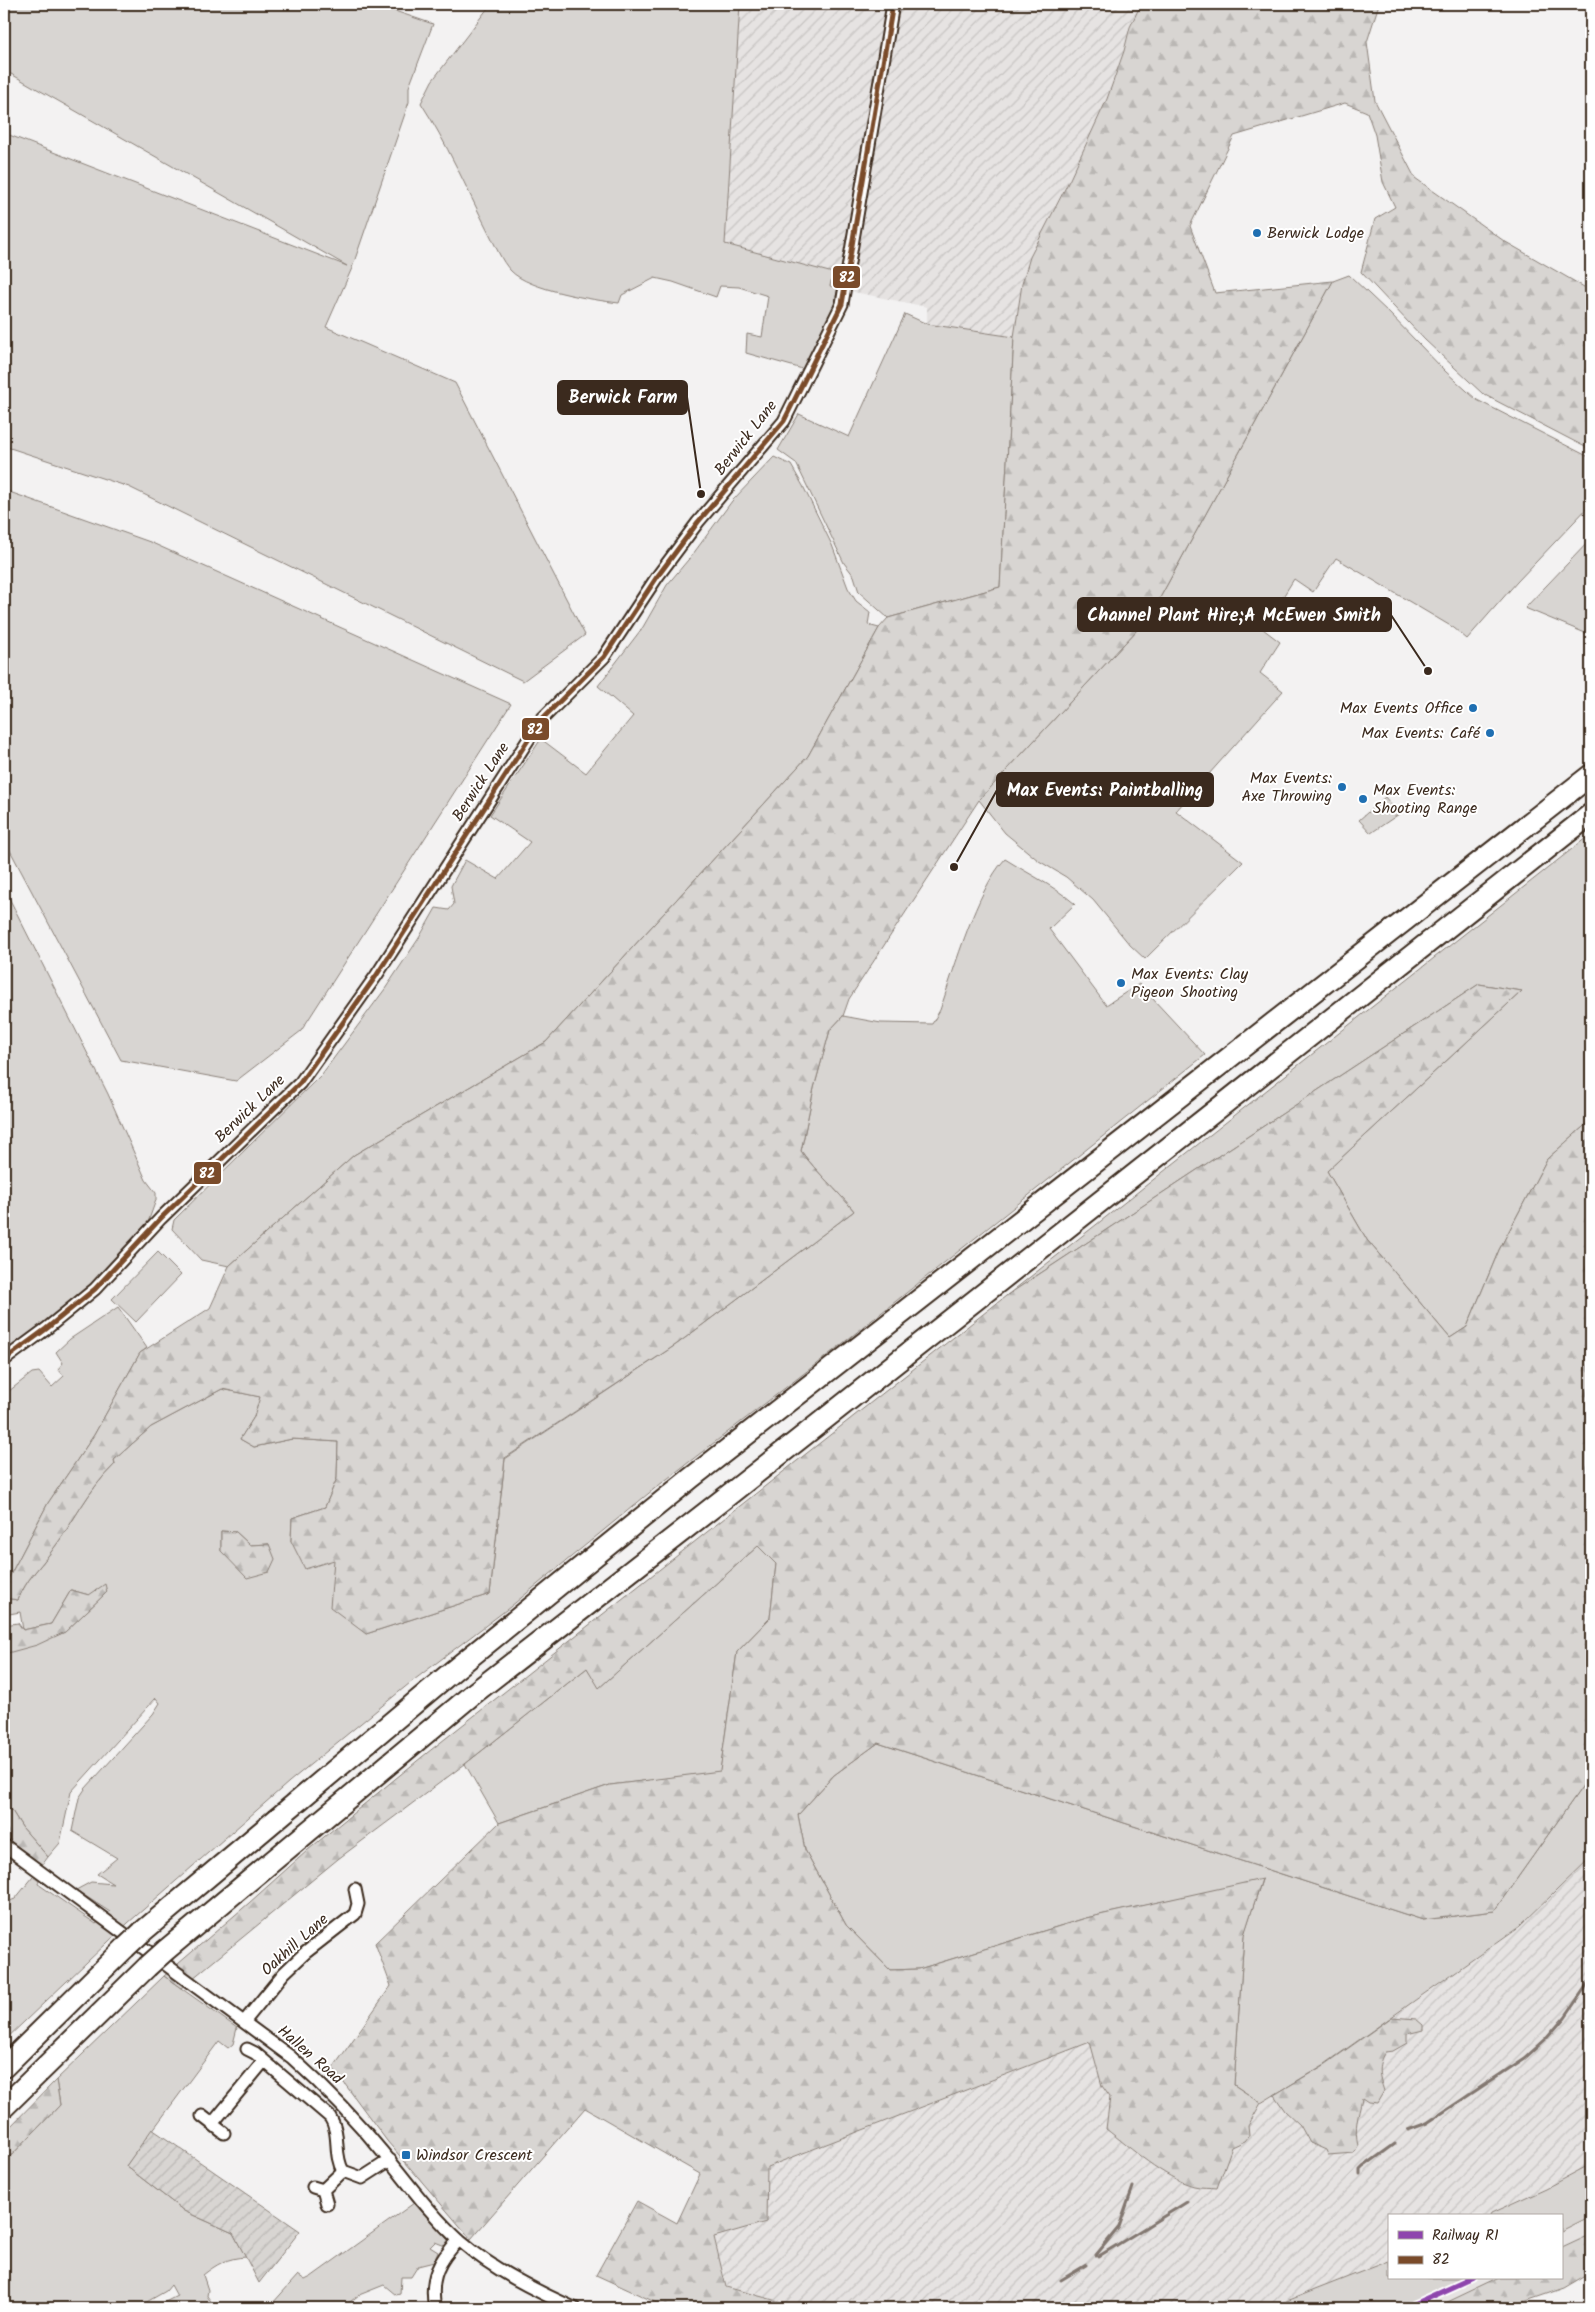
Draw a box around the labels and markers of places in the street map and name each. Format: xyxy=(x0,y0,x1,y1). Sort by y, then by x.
place label: Berwick Lodge xyxy=(1267,221,1364,246)
marker: Berwick Lodge xyxy=(1251,227,1263,239)
callout: Berwick Farm xyxy=(558,381,687,414)
callout: Channel Plant Hire;A McEwen Smith xyxy=(1078,598,1391,631)
place label: Max Events Office xyxy=(1340,696,1463,721)
marker: Max Events Office xyxy=(1467,702,1479,714)
place label: Max Events: Café xyxy=(1361,721,1481,746)
marker: Max Events: Café xyxy=(1484,727,1496,739)
place label: Max Events: Axe Throwing xyxy=(1241,766,1332,809)
callout: Max Events: Paintballing xyxy=(997,773,1213,806)
place label: Max Events: Shooting Range xyxy=(1373,778,1477,821)
marker: Max Events: Axe Throwing xyxy=(1336,781,1348,793)
marker: Max Events: Shooting Range xyxy=(1357,793,1369,805)
place label: Max Events: Clay Pigeon Shooting xyxy=(1131,962,1249,1005)
marker: Max Events: Clay Pigeon Shooting xyxy=(1115,977,1127,989)
place label: Windsor Crescent xyxy=(416,2143,533,2168)
marker: Windsor Crescent xyxy=(400,2149,412,2161)

